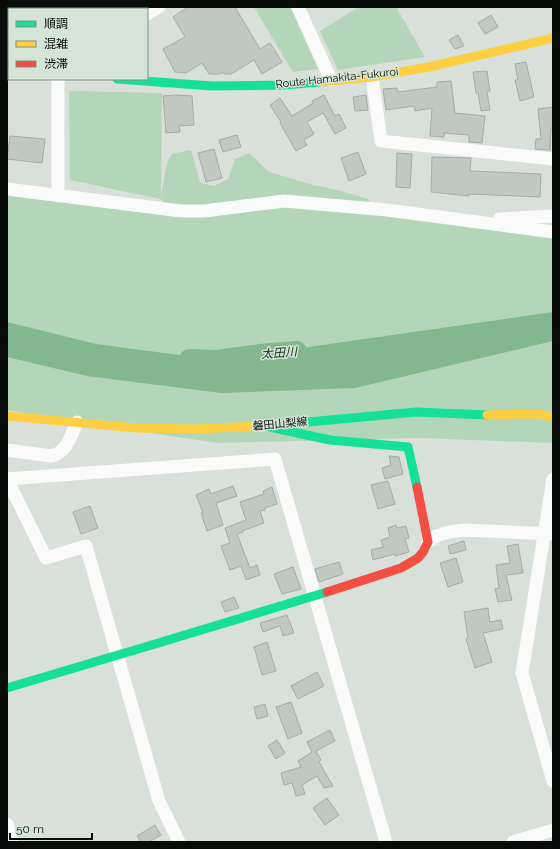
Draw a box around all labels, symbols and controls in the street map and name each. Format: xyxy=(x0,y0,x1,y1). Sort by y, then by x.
legend xyxy=(8,8,148,80)
text: 順調 xyxy=(44,17,68,31)
text: 混雑 xyxy=(44,37,68,51)
text: 渋滞 xyxy=(44,57,68,71)
street label: Route Hamakita-Fukuroi xyxy=(275,65,399,91)
water label: 太田川 xyxy=(261,345,299,361)
street label: 磐田山梨線 xyxy=(252,415,308,433)
scale bar xyxy=(10,815,92,841)
text: 50 m xyxy=(16,822,44,836)

